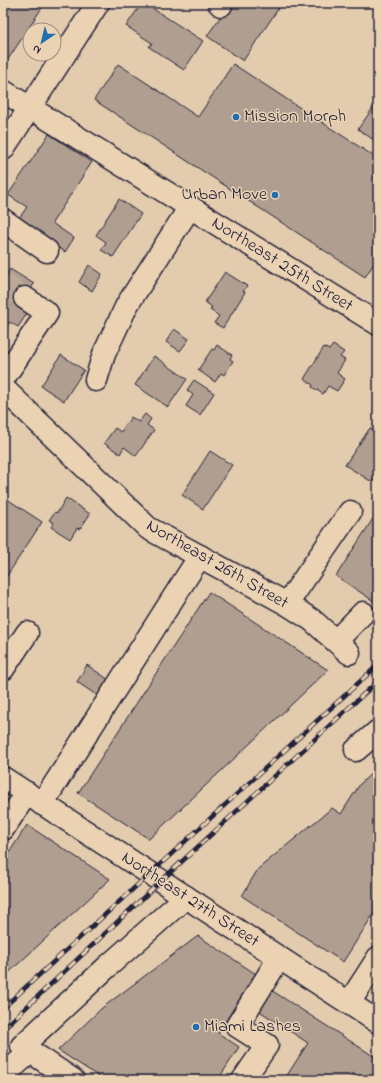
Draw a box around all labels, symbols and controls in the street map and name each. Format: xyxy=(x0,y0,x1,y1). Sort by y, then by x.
north arrow xyxy=(22,22,62,62)
text: N xyxy=(29,41,44,58)
place label: Mission Morph xyxy=(244,104,346,130)
marker: Mission Morph xyxy=(231,112,241,122)
place label: Urban Move xyxy=(182,182,268,208)
marker: Urban Move xyxy=(270,190,280,200)
street label: Northeast 25th Street xyxy=(206,211,358,319)
street label: Northeast 26th Street xyxy=(141,514,293,616)
street label: Northeast 27th Street xyxy=(116,846,264,954)
place label: Miami Lashes xyxy=(204,1014,301,1040)
marker: Miami Lashes xyxy=(191,1022,201,1032)

